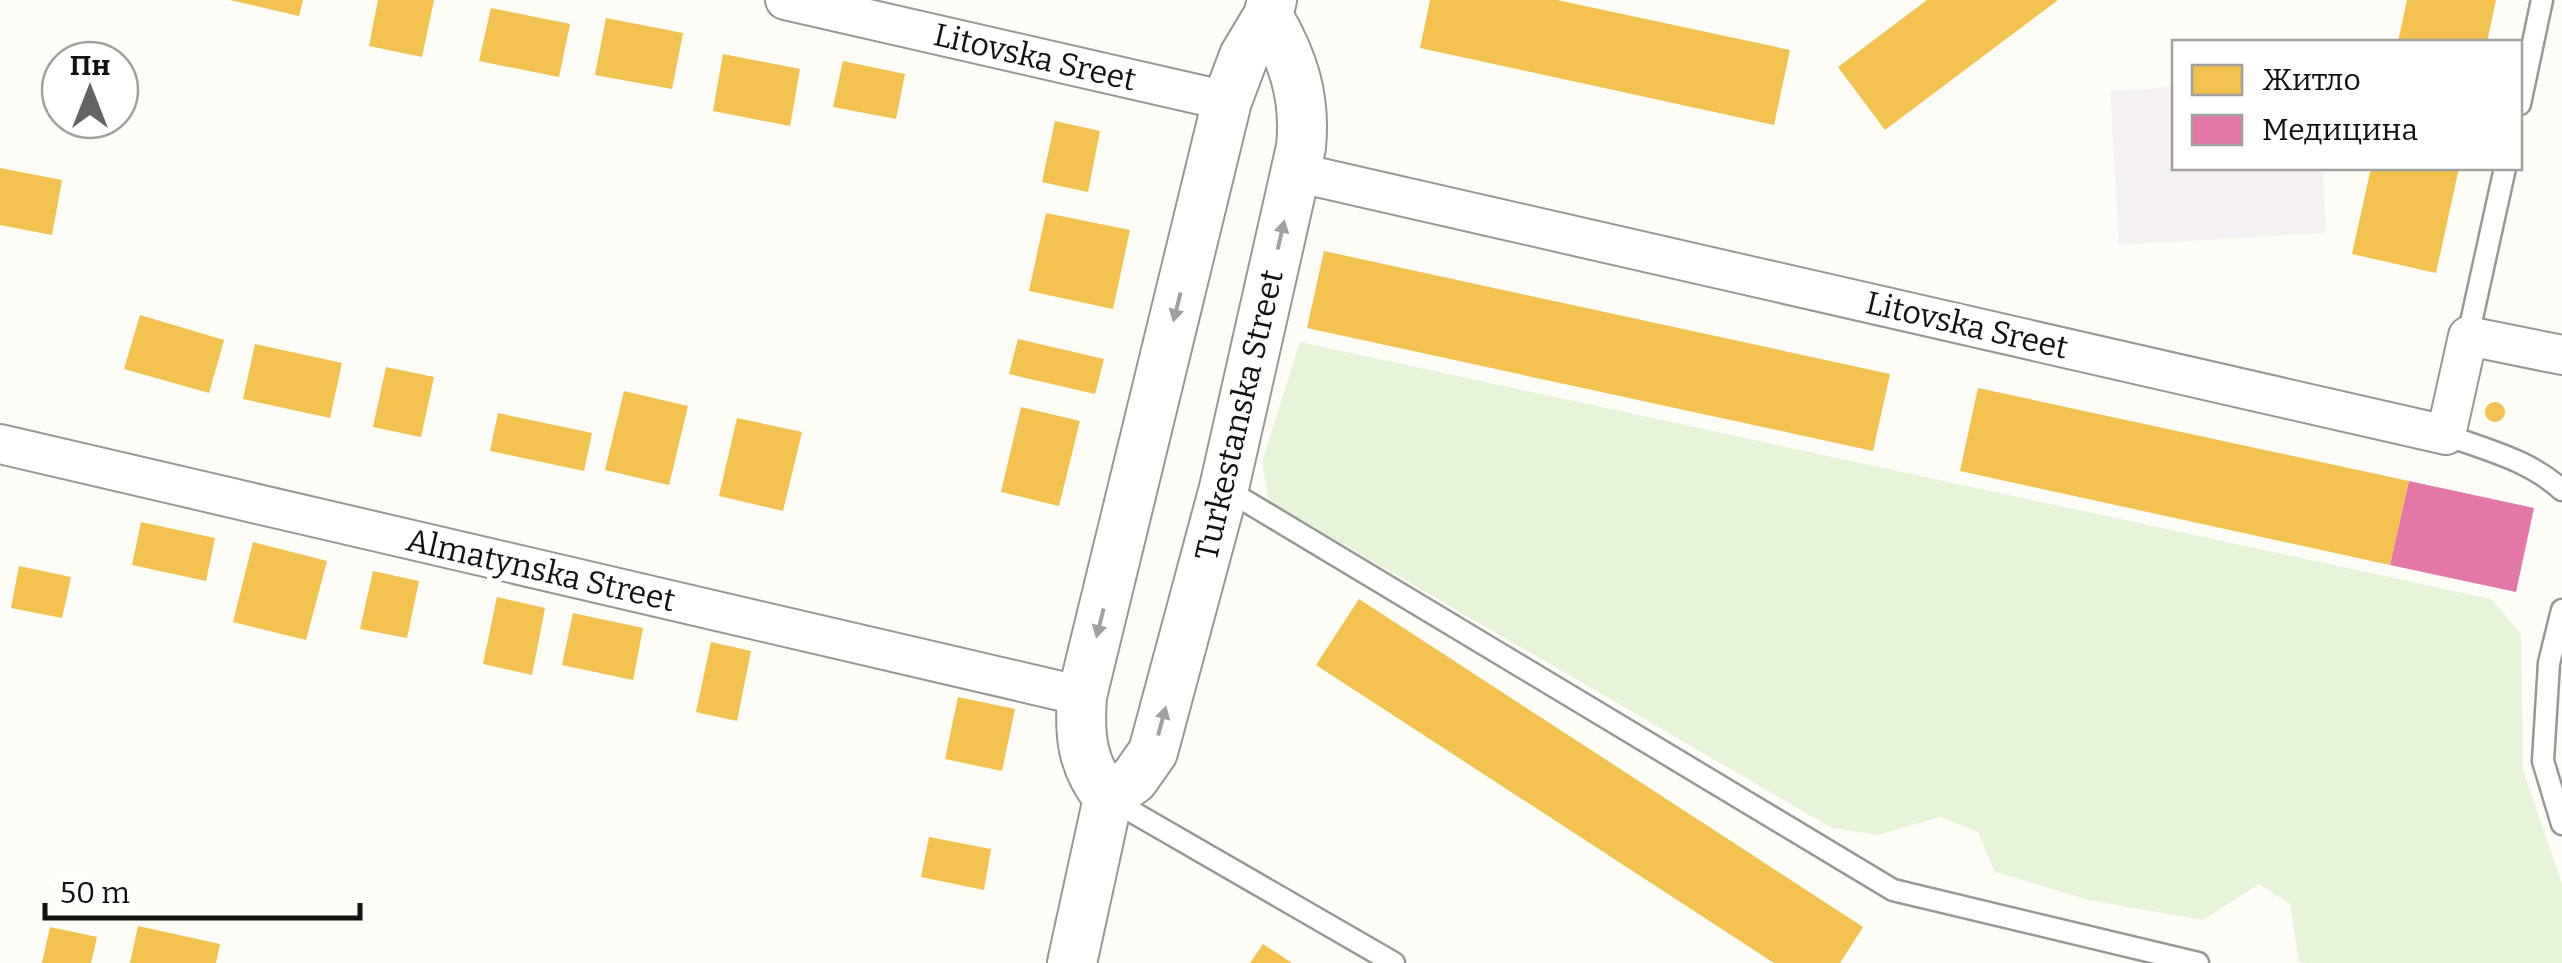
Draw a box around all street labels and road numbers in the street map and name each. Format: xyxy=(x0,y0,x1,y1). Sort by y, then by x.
street label: Litovska Sreet xyxy=(930,15,1140,99)
street label: Turkestanska Street xyxy=(1187,266,1291,564)
street label: Litovska Sreet xyxy=(1862,283,2072,367)
street label: Almatynska Street xyxy=(403,521,679,619)

